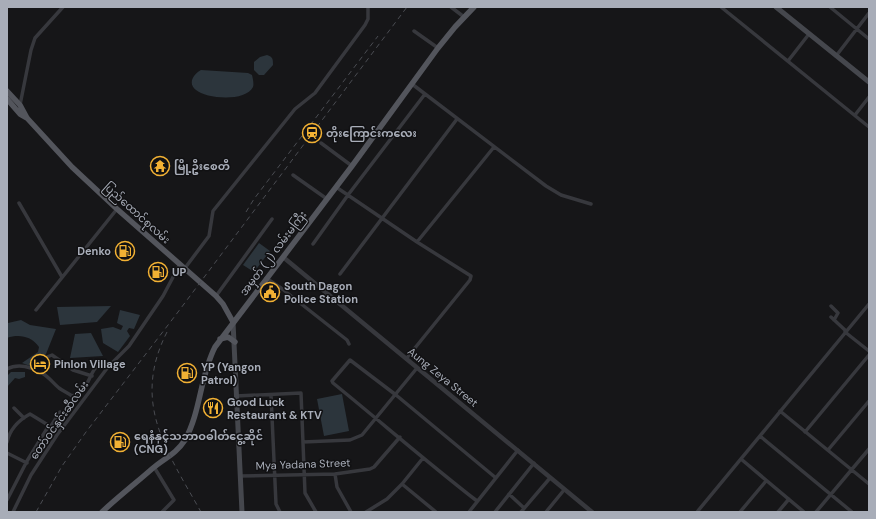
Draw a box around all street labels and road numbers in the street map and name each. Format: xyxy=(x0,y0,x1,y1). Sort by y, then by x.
street label: ပြည်ထောင်စုလမ်း xyxy=(100,180,173,248)
street label: အမှတ် (၂) လမ်းမကြီး xyxy=(236,208,311,299)
street label: Aung Zeya Street xyxy=(405,344,481,410)
street label: တော်ဝင်နှင်းဆီလမ်း xyxy=(27,378,93,463)
street label: Mya Yadana Street xyxy=(255,455,351,473)

